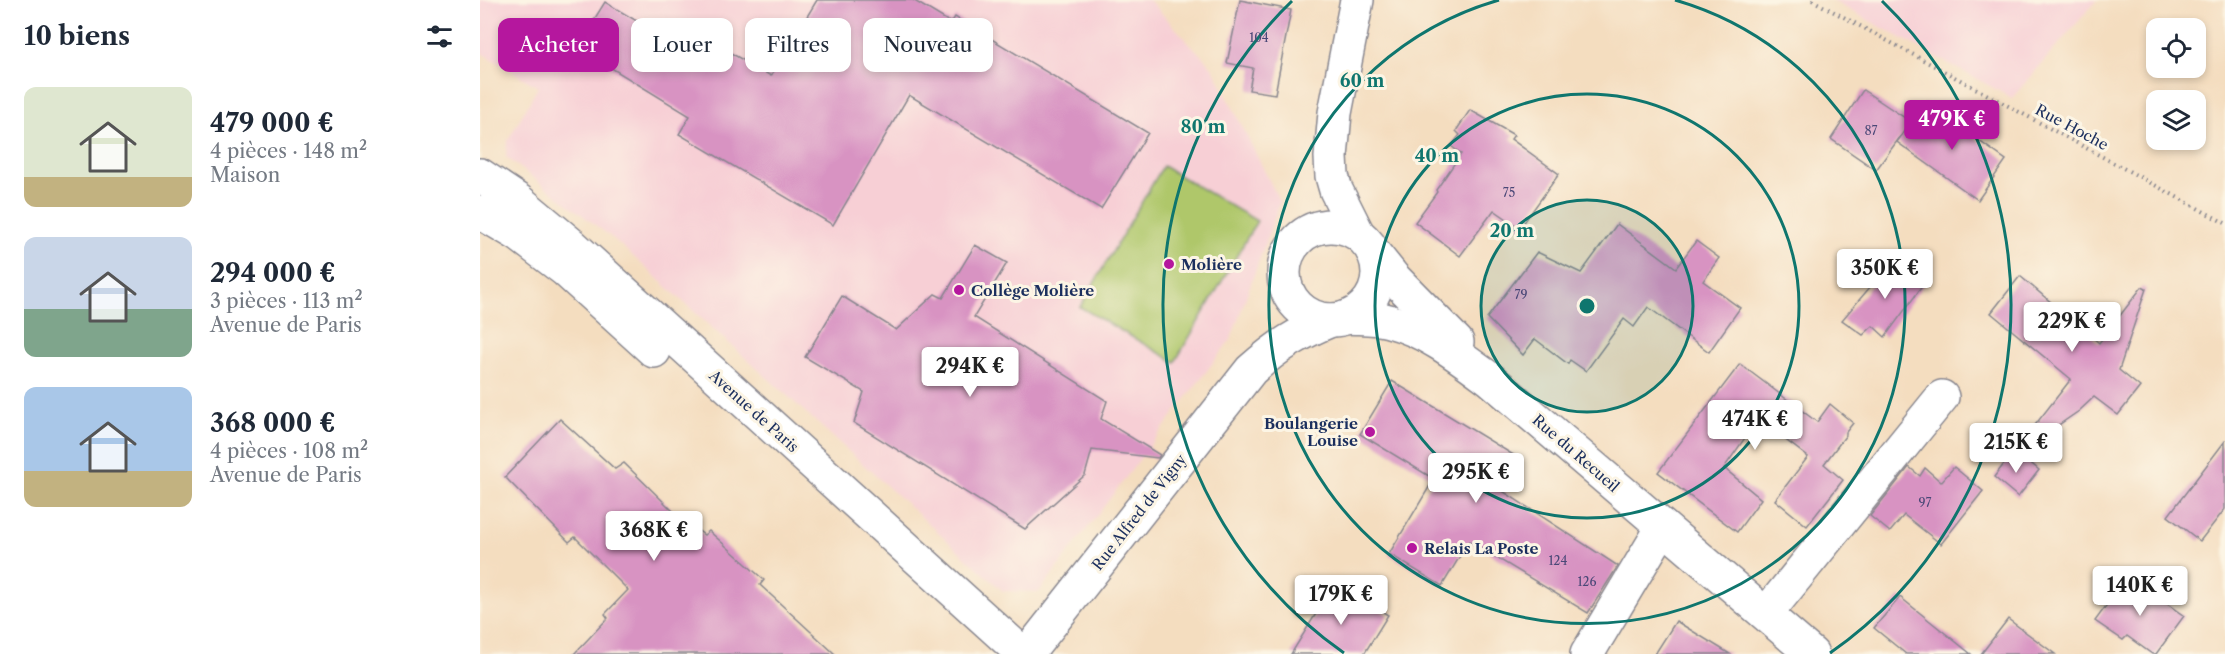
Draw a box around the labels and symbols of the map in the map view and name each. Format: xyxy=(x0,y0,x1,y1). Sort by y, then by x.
house number: 104 xyxy=(1249,30,1269,45)
text: 60 m xyxy=(1340,70,1384,92)
pin: 479K € xyxy=(1903,100,2001,151)
street label: Rue Hoche xyxy=(2032,100,2112,154)
text: 80 m xyxy=(1180,116,1226,138)
house number: 87 xyxy=(1864,123,1878,138)
text: 40 m xyxy=(1415,145,1459,167)
house number: 75 xyxy=(1503,185,1515,200)
text: 20 m xyxy=(1490,220,1534,242)
pin: 350K € xyxy=(1836,249,1934,300)
place label: Molière xyxy=(1181,255,1242,274)
marker: Molière xyxy=(1162,257,1176,271)
place label: Collège Molière xyxy=(971,281,1094,300)
marker: Collège Molière xyxy=(952,283,966,297)
house number: 79 xyxy=(1515,287,1527,302)
centre of rings xyxy=(1577,296,1597,316)
pin: 229K € xyxy=(2023,302,2121,353)
pin: 294K € xyxy=(921,347,1019,398)
street label: Avenue de Paris xyxy=(705,365,803,456)
pin: 474K € xyxy=(1706,400,1804,451)
street label: Rue du Recueil xyxy=(1529,410,1624,496)
place label: Boulangerie Louise xyxy=(1264,414,1358,450)
pin: 215K € xyxy=(1967,423,2065,474)
marker: Boulangerie Louise xyxy=(1363,425,1377,439)
street label: Rue Alfred de Vigny xyxy=(1088,450,1191,574)
pin: 295K € xyxy=(1427,453,1525,504)
house number: 97 xyxy=(1919,495,1932,510)
pin: 368K € xyxy=(605,511,703,562)
place label: Relais La Poste xyxy=(1424,539,1538,558)
marker: Relais La Poste xyxy=(1405,541,1419,555)
house number: 124 xyxy=(1549,553,1568,568)
pin: 140K € xyxy=(2091,566,2189,617)
house number: 126 xyxy=(1578,574,1596,589)
pin: 179K € xyxy=(1292,575,1390,626)

